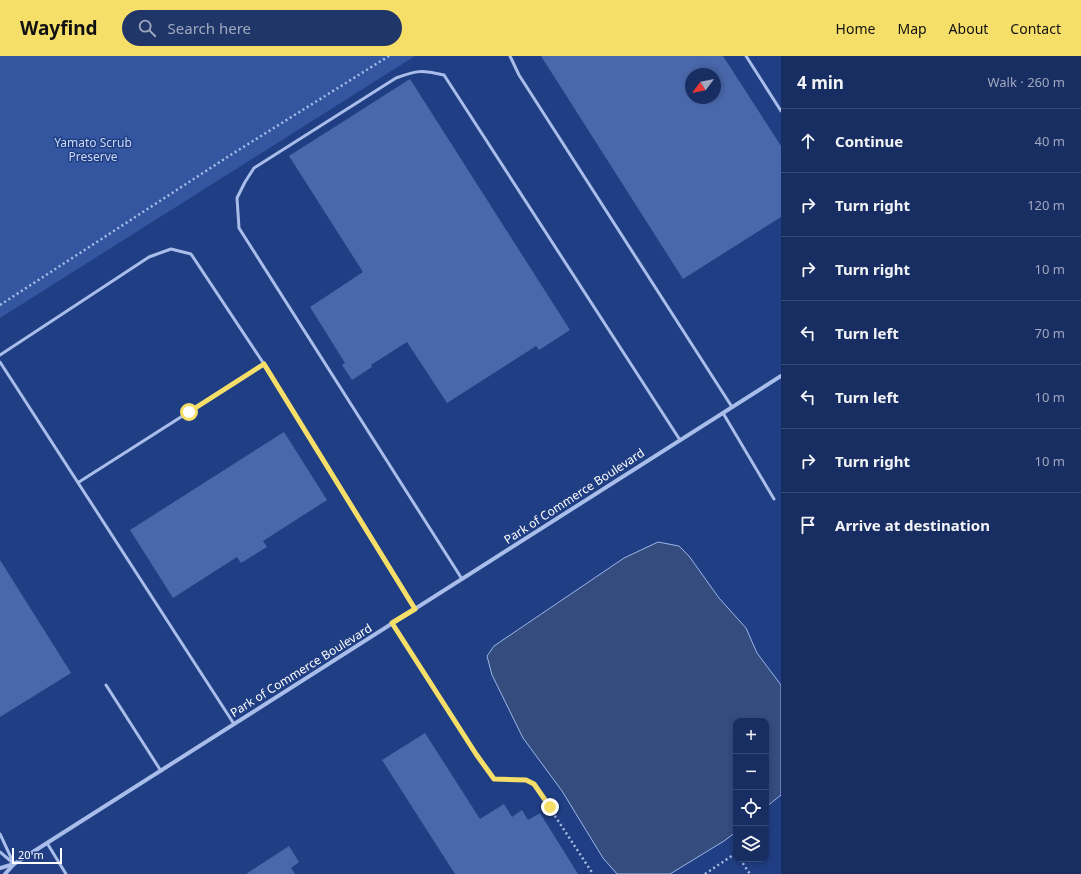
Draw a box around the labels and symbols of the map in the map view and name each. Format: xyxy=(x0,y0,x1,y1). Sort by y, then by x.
north arrow xyxy=(685,68,721,104)
park label: Yamato Scrub Preserve xyxy=(54,134,132,165)
route start xyxy=(180,403,198,421)
street label: Park of Commerce Boulevard xyxy=(500,444,648,548)
street label: Park of Commerce Boulevard xyxy=(227,619,375,721)
route end xyxy=(541,798,559,816)
scale bar xyxy=(12,846,62,865)

